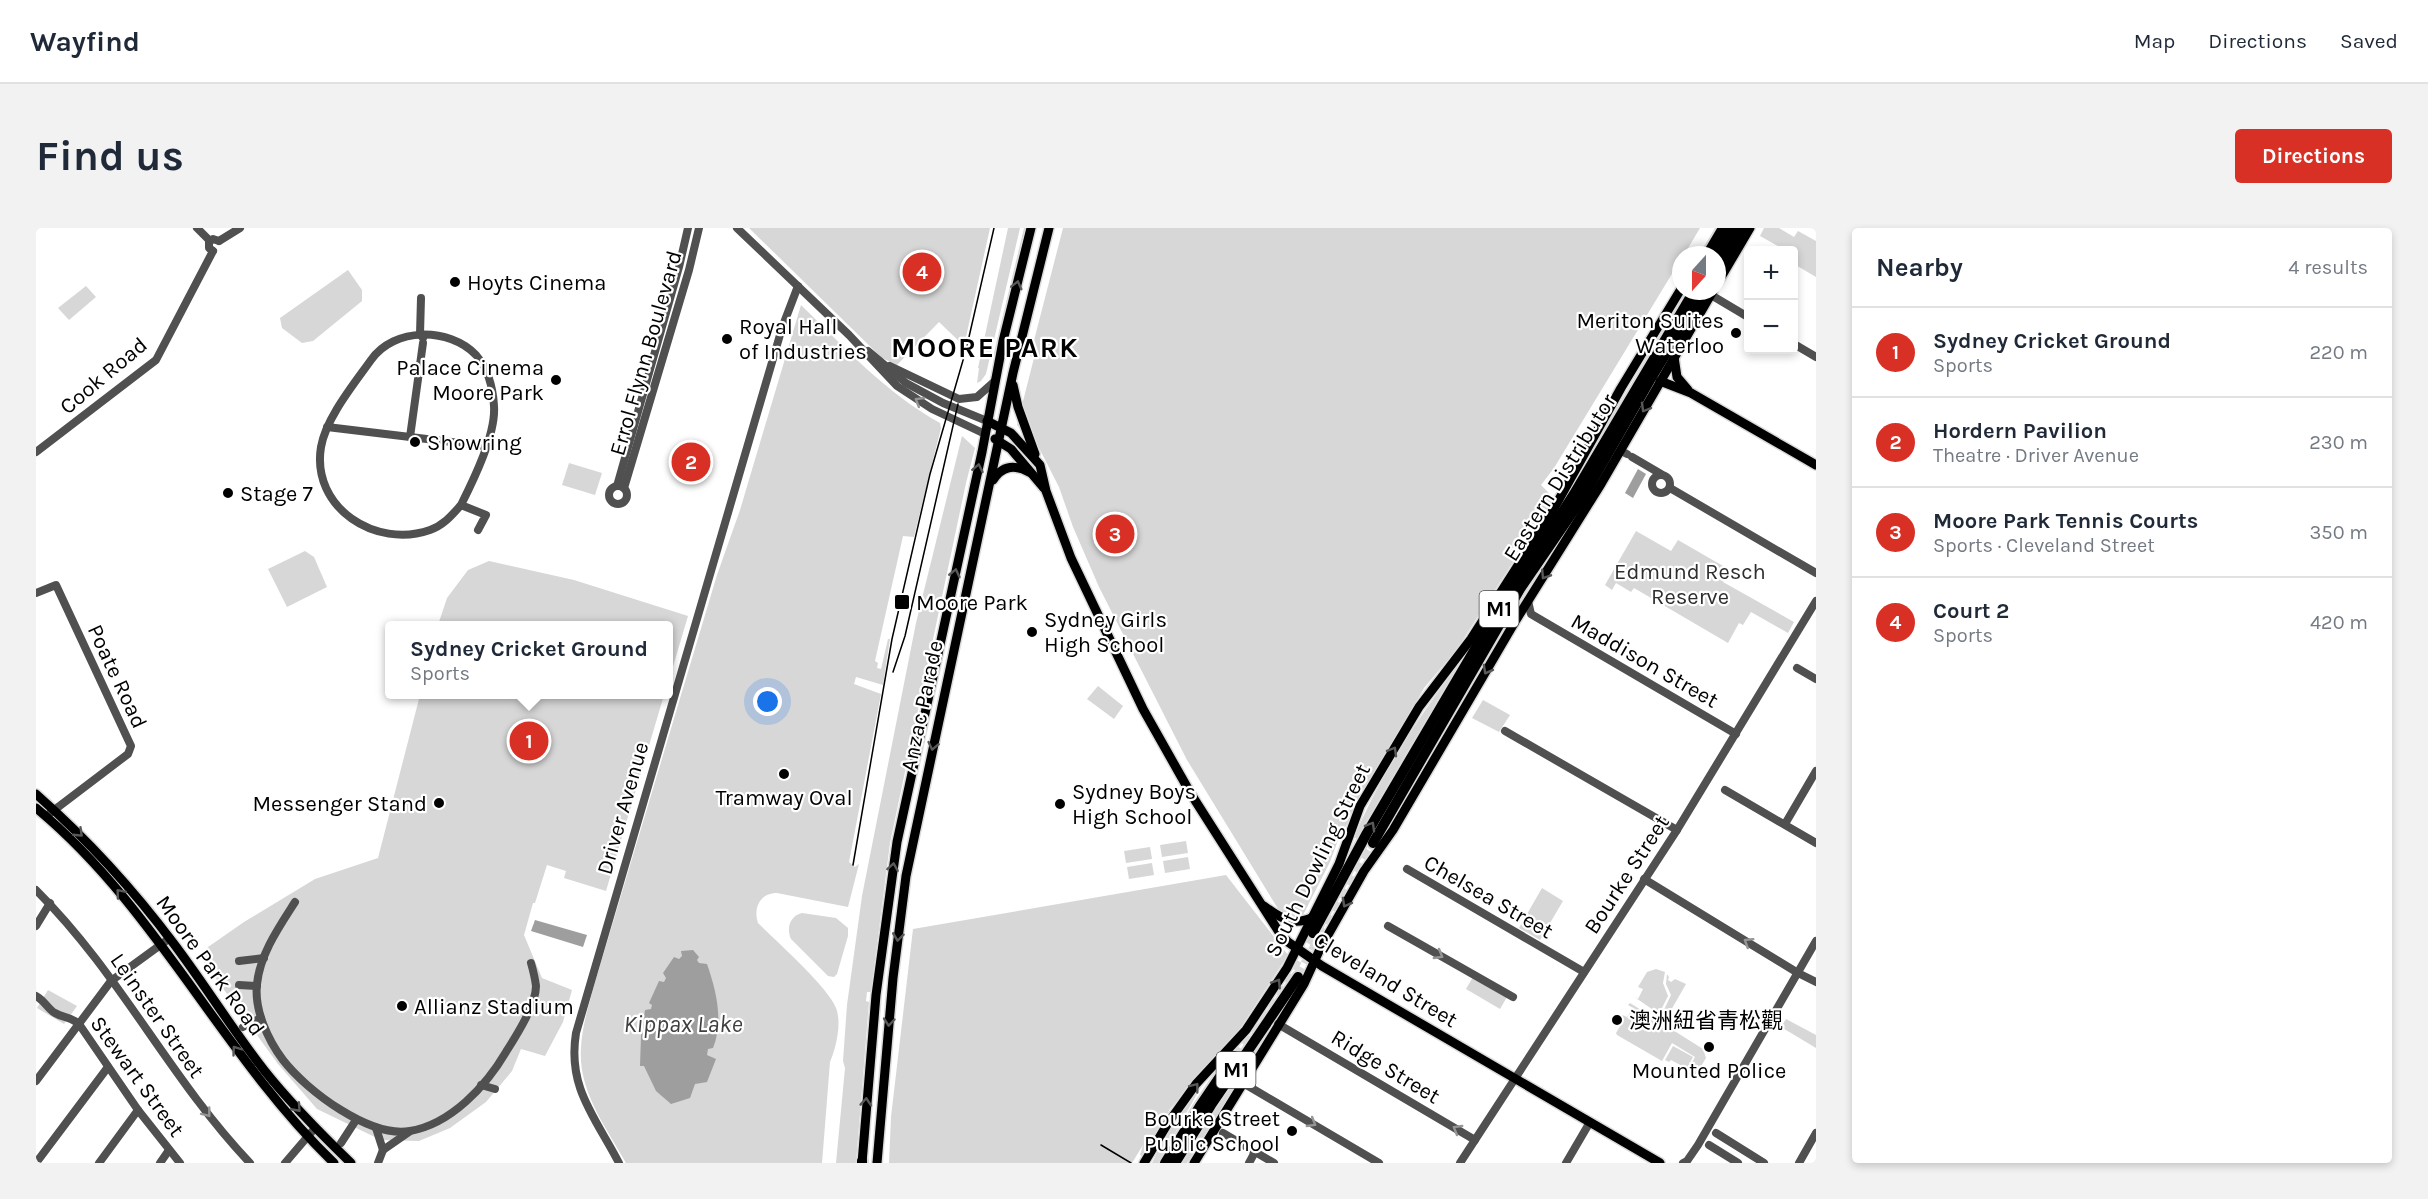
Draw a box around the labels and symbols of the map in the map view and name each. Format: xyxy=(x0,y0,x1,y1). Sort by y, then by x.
north arrow xyxy=(1672,246,1726,300)
street label: Errol Flynn Boulevard xyxy=(604,248,688,459)
pin: 4 xyxy=(902,250,942,294)
place label: Hoyts Cinema xyxy=(467,270,606,296)
marker: Hoyts Cinema xyxy=(448,275,462,289)
one-way arrow xyxy=(1009,280,1022,290)
place label: Meriton Suites Waterloo xyxy=(1576,308,1724,359)
place label: Royal Hall of Industries xyxy=(739,314,867,365)
marker: Meriton Suites Waterloo xyxy=(1729,326,1743,340)
district label: MOORE PARK xyxy=(891,331,1079,364)
street label: Cook Road xyxy=(55,332,153,420)
marker: Royal Hall of Industries xyxy=(720,332,734,346)
place label: Palace Cinema Moore Park xyxy=(396,355,544,406)
marker: Palace Cinema Moore Park xyxy=(549,373,563,387)
street label: Eastern Distributor xyxy=(1498,389,1622,566)
one-way arrow xyxy=(915,397,925,409)
one-way arrow xyxy=(1641,402,1652,412)
place label: Showring xyxy=(427,430,522,456)
marker: Showring xyxy=(408,435,422,449)
pin: 2 xyxy=(672,440,710,484)
one-way arrow xyxy=(971,464,984,474)
place label: Stage 7 xyxy=(240,481,313,507)
marker: Stage 7 xyxy=(221,486,235,500)
pin: 3 xyxy=(1096,512,1134,556)
park label: Edmund Resch Reserve xyxy=(1614,559,1766,610)
one-way arrow xyxy=(947,568,960,578)
one-way arrow xyxy=(1540,569,1552,579)
place label: Moore Park xyxy=(916,590,1028,616)
road number: M1 xyxy=(1480,591,1518,627)
marker: Moore Park xyxy=(893,593,911,611)
place label: Sydney Girls High School xyxy=(1044,607,1167,658)
street label: Maddison Street xyxy=(1566,608,1723,714)
street label: Poate Road xyxy=(82,620,152,733)
marker: Sydney Girls High School xyxy=(1025,625,1039,639)
street label: Anzac Parade xyxy=(895,638,949,774)
one-way arrow xyxy=(1482,664,1494,674)
your location xyxy=(753,687,782,716)
pin: 1 xyxy=(510,718,548,764)
street label: Driver Avenue xyxy=(592,739,654,878)
one-way arrow xyxy=(927,741,940,751)
one-way arrow xyxy=(1386,747,1397,757)
street label: South Dowling Street xyxy=(1260,759,1376,961)
marker: Tramway Oval xyxy=(777,767,791,781)
place label: Sydney Boys High School xyxy=(1072,779,1196,830)
place label: Tramway Oval xyxy=(715,785,853,811)
place label: Messenger Stand xyxy=(252,791,427,817)
marker: Messenger Stand xyxy=(432,796,446,810)
marker: Sydney Boys High School xyxy=(1053,797,1067,811)
street label: Bourke Street xyxy=(1579,810,1675,939)
one-way arrow xyxy=(1364,822,1375,832)
one-way arrow xyxy=(72,827,83,837)
street label: Chelsea Street xyxy=(1419,849,1558,944)
one-way arrow xyxy=(886,862,898,871)
one-way arrow xyxy=(116,889,127,900)
street label: Moore Park Road xyxy=(150,890,270,1041)
one-way arrow xyxy=(1342,897,1353,907)
street label: Cleveland Street xyxy=(1309,927,1462,1033)
one-way arrow xyxy=(892,933,904,942)
one-way arrow xyxy=(1744,937,1754,949)
street label: Leinster Street xyxy=(105,948,210,1083)
one-way arrow xyxy=(1433,948,1443,959)
one-way arrow xyxy=(1270,979,1281,990)
place label: Allianz Stadium xyxy=(414,994,574,1020)
marker: Allianz Stadium xyxy=(395,999,409,1013)
place label: 澳洲紐省青松觀 xyxy=(1629,1008,1783,1034)
water label: Kippax Lake xyxy=(623,1010,743,1038)
street label: Stewart Street xyxy=(85,1011,190,1142)
marker: 澳洲紐省青松觀 xyxy=(1610,1013,1624,1027)
one-way arrow xyxy=(883,1017,896,1026)
street label: Ridge Street xyxy=(1326,1024,1445,1110)
marker: Mounted Police xyxy=(1702,1040,1716,1054)
one-way arrow xyxy=(232,1045,243,1056)
road number: M1 xyxy=(1216,1052,1256,1088)
place label: Mounted Police xyxy=(1632,1058,1786,1084)
one-way arrow xyxy=(1187,1082,1198,1093)
one-way arrow xyxy=(860,1098,873,1107)
one-way arrow xyxy=(290,1101,301,1111)
place label: Bourke Street Public School xyxy=(1144,1106,1280,1157)
one-way arrow xyxy=(200,1107,211,1118)
one-way arrow xyxy=(1306,1116,1316,1127)
marker: Bourke Street Public School xyxy=(1285,1124,1299,1138)
one-way arrow xyxy=(1452,1125,1463,1136)

